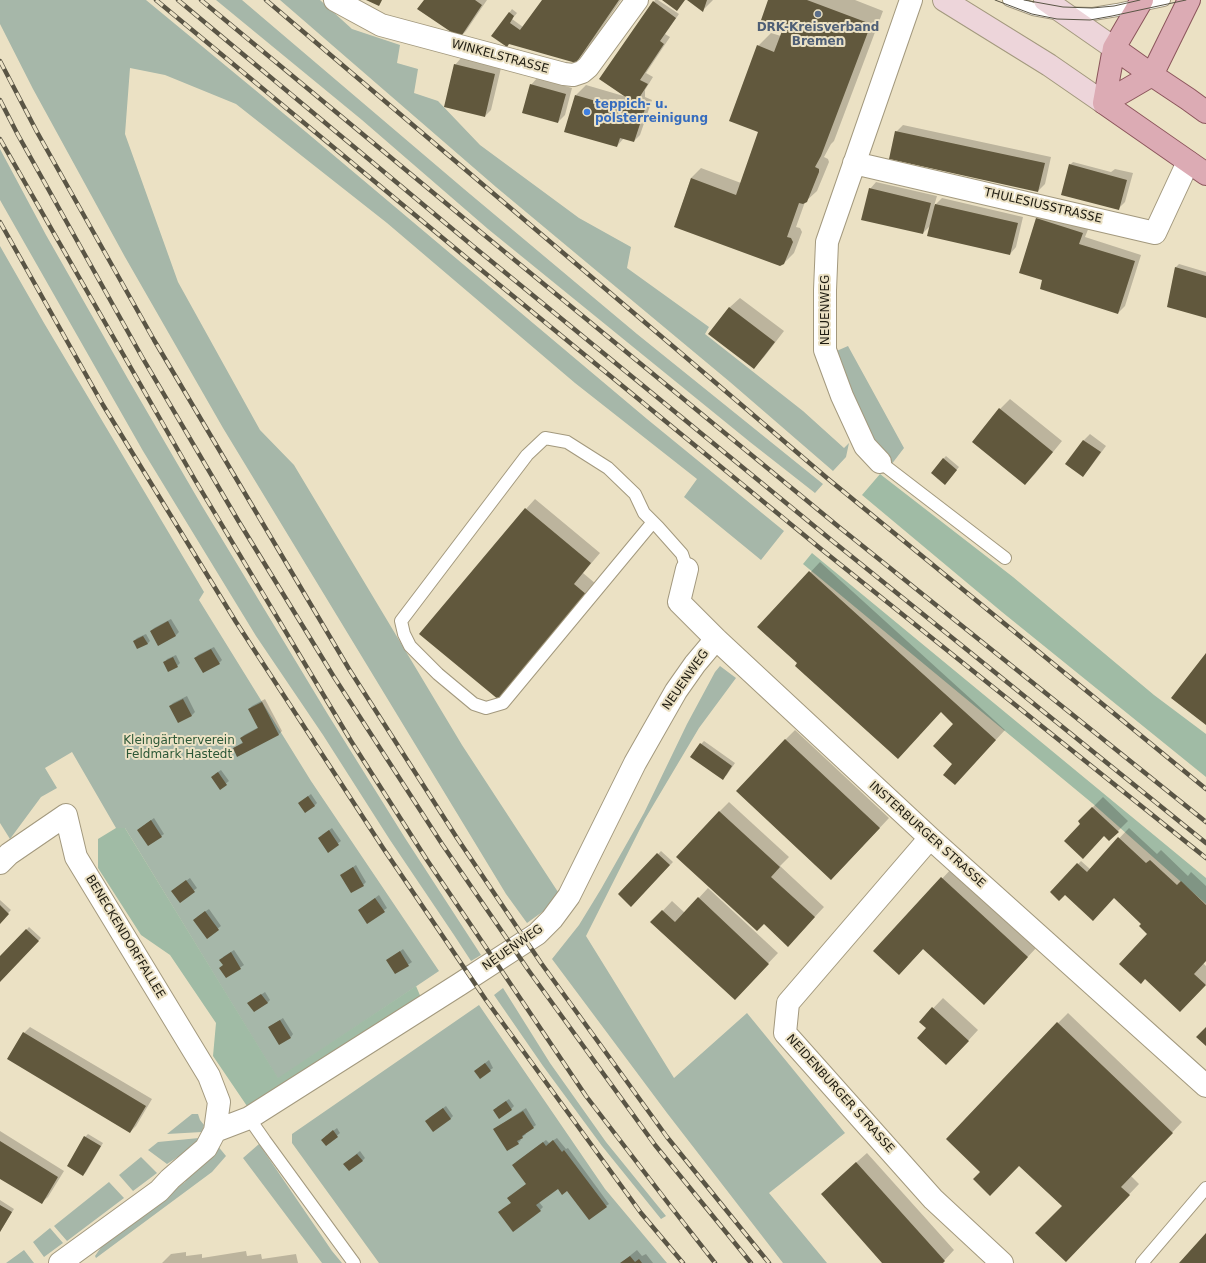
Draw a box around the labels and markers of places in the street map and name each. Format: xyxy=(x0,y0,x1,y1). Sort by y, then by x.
marker: DRK-Kreisverband Bremen xyxy=(813,9,823,19)
place label: DRK-Kreisverband Bremen xyxy=(757,21,879,49)
place label: teppich- u. polsterreinigung xyxy=(595,98,708,126)
marker: teppich- u. polsterreinigung xyxy=(582,107,592,117)

